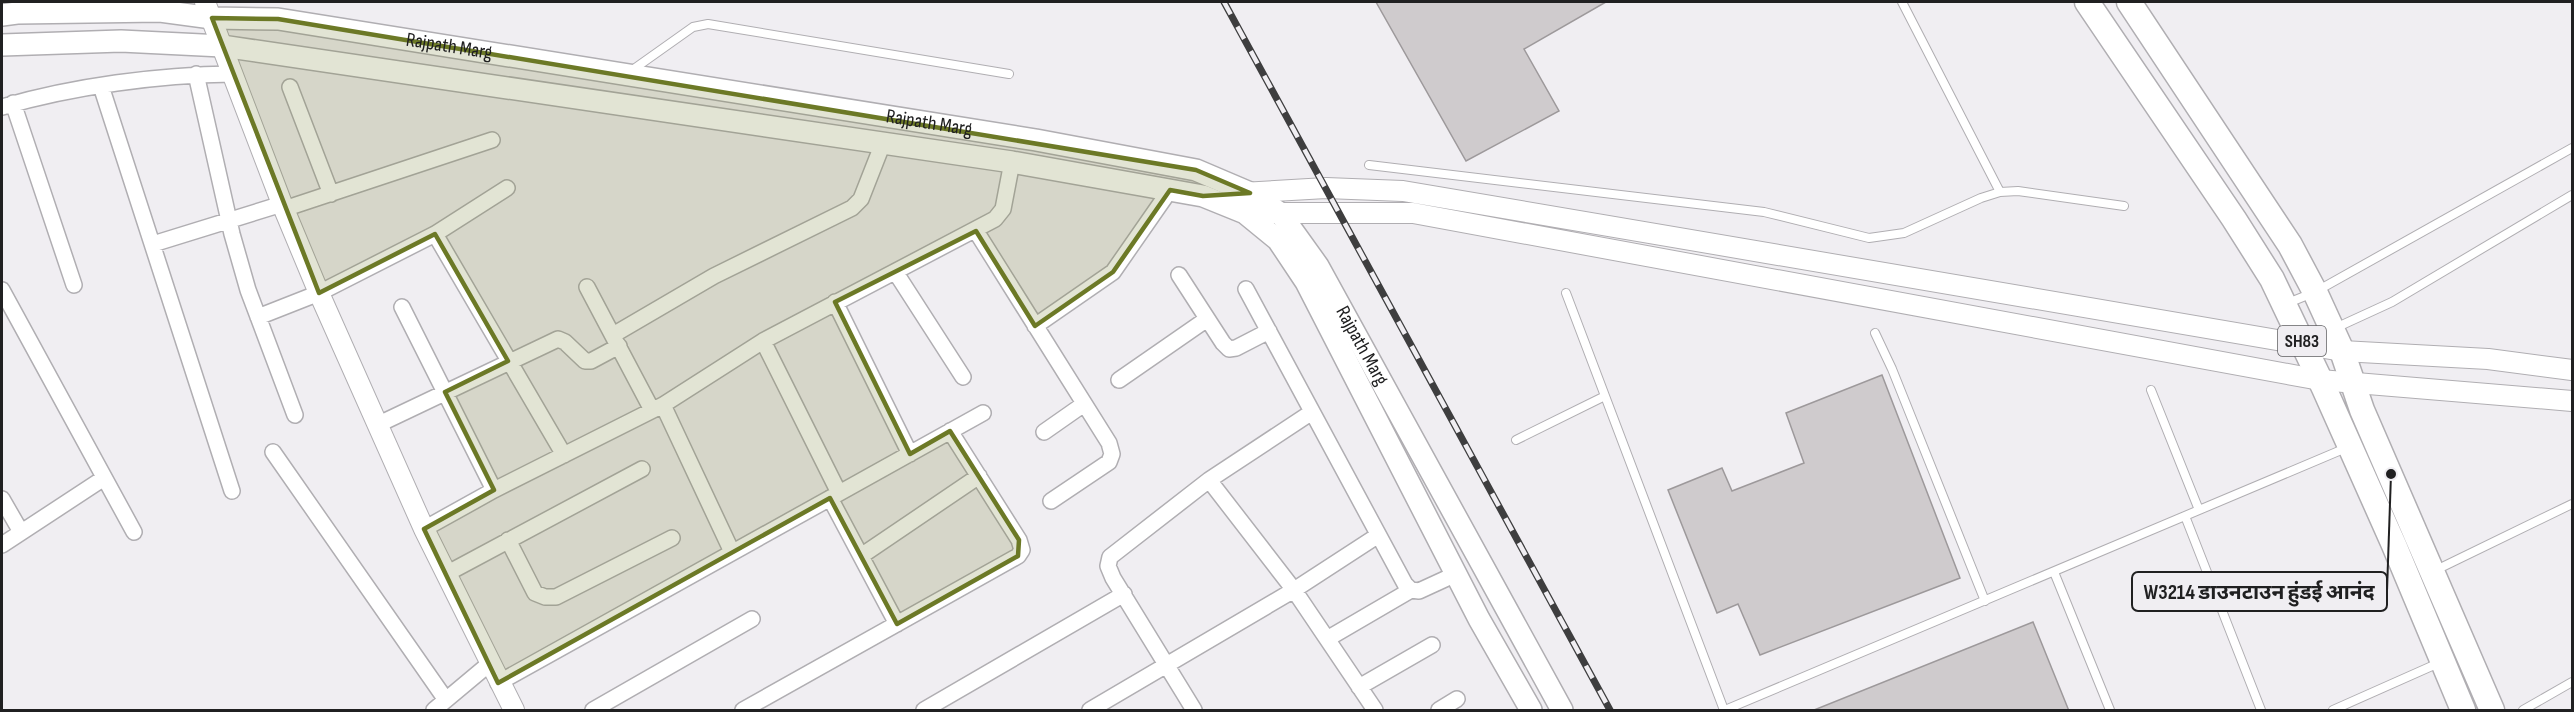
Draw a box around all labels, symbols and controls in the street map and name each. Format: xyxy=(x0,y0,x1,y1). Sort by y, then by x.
street label: Rajpath Marg xyxy=(404,28,494,65)
street label: Rajpath Marg xyxy=(884,104,974,142)
street label: Rajpath Marg xyxy=(1330,302,1393,390)
road number: SH83 xyxy=(2278,326,2326,356)
callout: W3214 डाउनटाउन हुंडई आनंद xyxy=(2132,572,2387,611)
text: W3214 डाउनटाउन हुंडई आनंद xyxy=(2144,580,2376,607)

